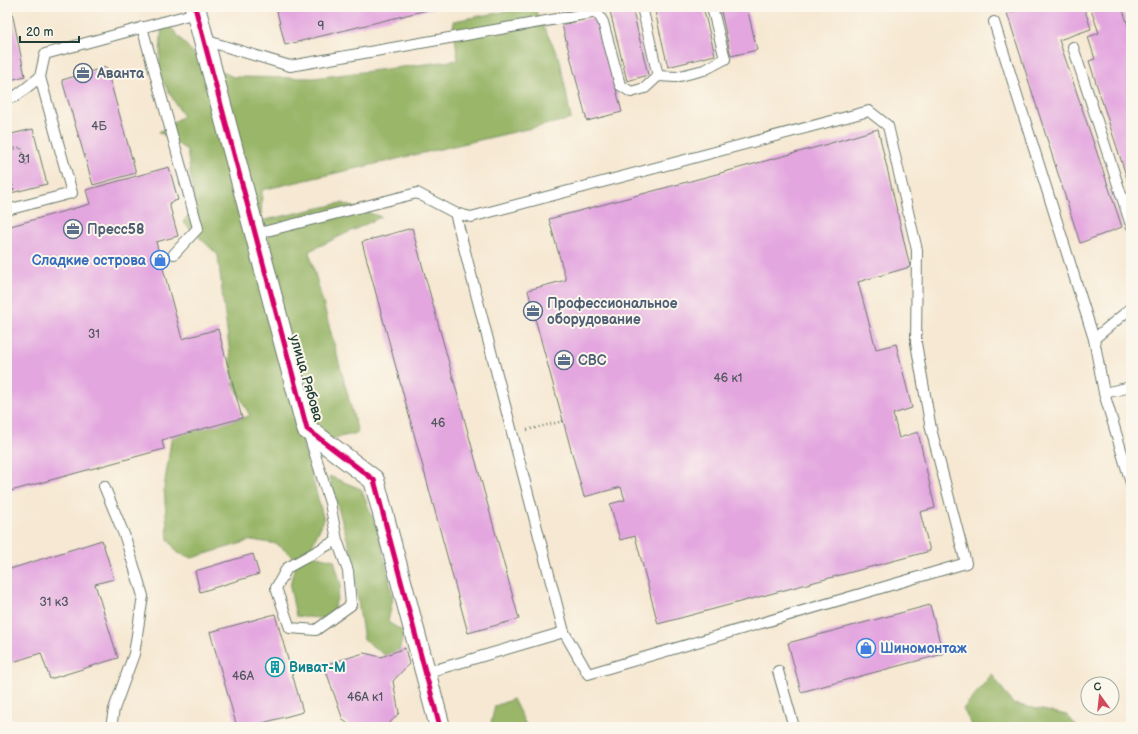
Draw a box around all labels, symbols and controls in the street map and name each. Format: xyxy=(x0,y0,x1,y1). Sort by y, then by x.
scale bar xyxy=(20,18,79,44)
house number: 9 xyxy=(318,19,325,34)
text: 20 m xyxy=(26,25,53,40)
office icon: Аванта xyxy=(72,62,94,84)
place label: Аванта xyxy=(96,65,145,82)
house number: 4Б xyxy=(91,119,107,134)
house number: 31 xyxy=(18,152,30,167)
office icon: Пресс58 xyxy=(62,218,84,240)
place label: Пресс58 xyxy=(87,221,144,238)
shop icon: Сладкие острова xyxy=(149,249,171,271)
place label: Сладкие острова xyxy=(32,252,147,269)
place label: Профессиональное оборудование xyxy=(547,295,678,328)
office icon: Профессиональное оборудование xyxy=(522,300,544,322)
house number: 31 xyxy=(88,327,100,342)
street label: улица Рябова xyxy=(286,333,327,424)
office icon: СВС xyxy=(553,349,575,371)
place label: СВС xyxy=(578,352,607,369)
house number: 46 к1 xyxy=(714,371,742,386)
house number: 46 xyxy=(431,416,445,431)
house number: 31 к3 xyxy=(39,595,69,610)
shop icon: Шиномонтаж xyxy=(855,637,877,659)
place label: Шиномонтаж xyxy=(880,640,967,657)
building icon: Виват-М xyxy=(264,656,286,678)
place label: Виват-М xyxy=(289,659,346,676)
house number: 46А xyxy=(232,669,255,684)
north arrow xyxy=(1080,676,1120,716)
text: С xyxy=(1092,679,1103,694)
house number: 46А к1 xyxy=(347,690,383,705)

